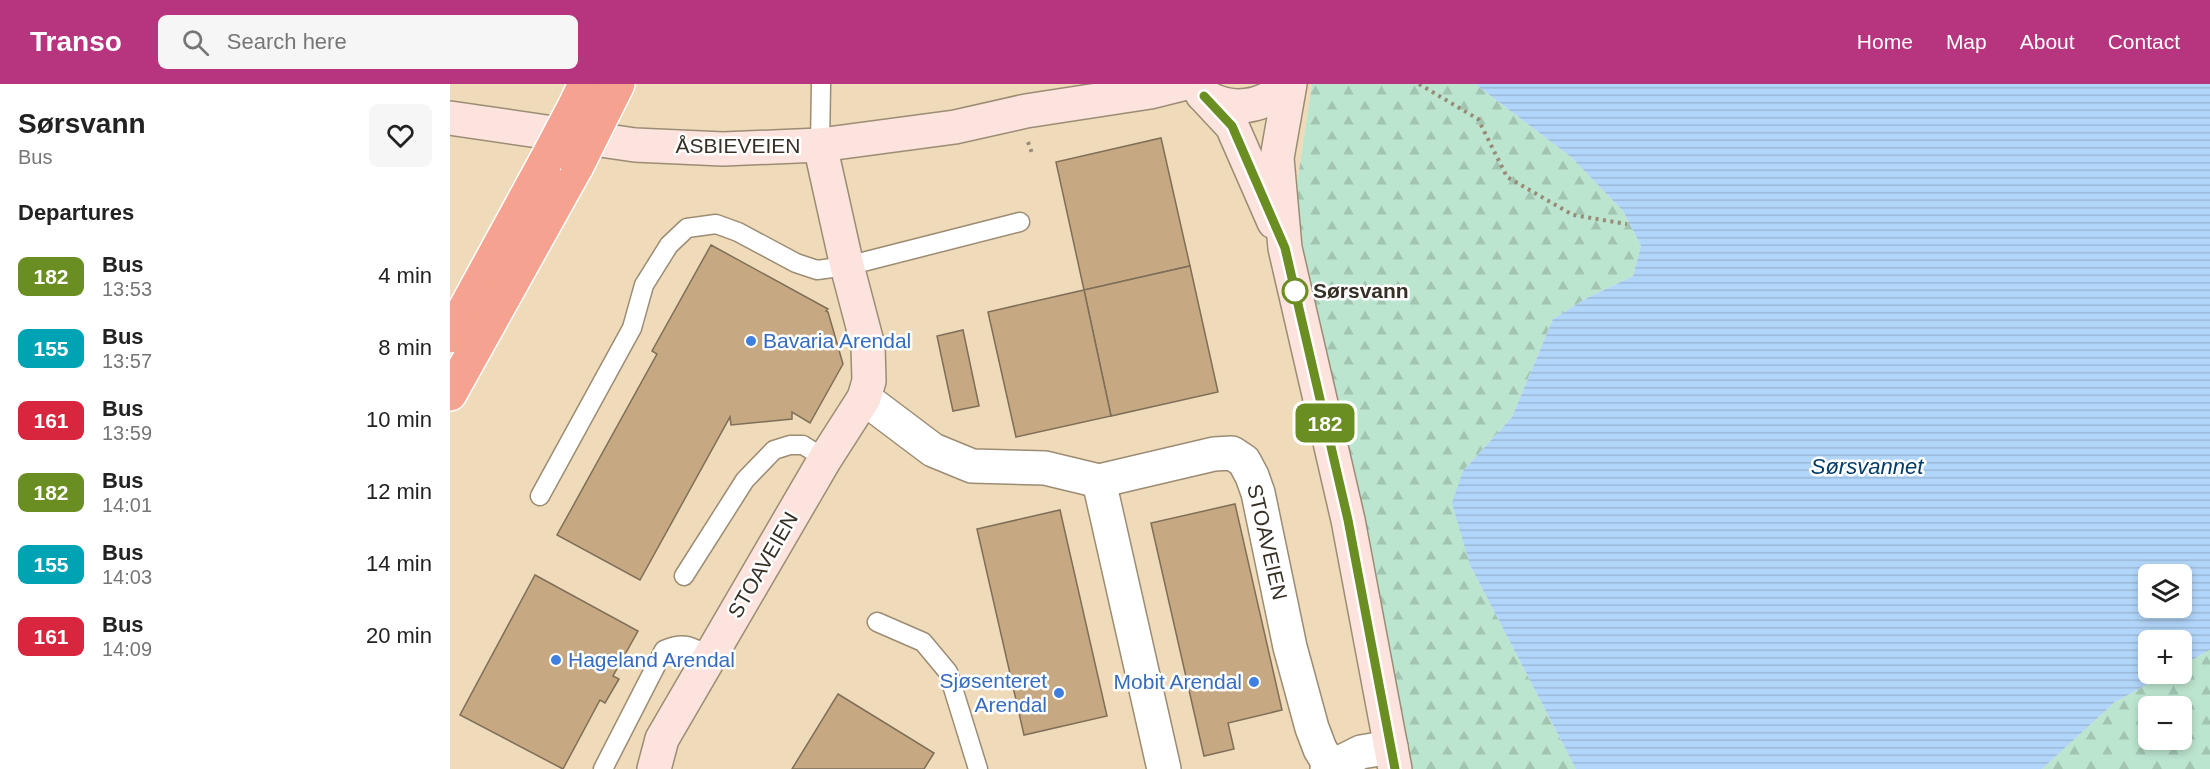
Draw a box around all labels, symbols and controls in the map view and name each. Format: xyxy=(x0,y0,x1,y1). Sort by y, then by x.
search box xyxy=(158,15,578,69)
text: Transo xyxy=(30,26,122,57)
icon: search xyxy=(179,26,212,59)
text: Search here xyxy=(227,29,347,54)
text: Home xyxy=(1857,30,1913,53)
text: Map xyxy=(1946,30,1987,53)
text: About xyxy=(2020,30,2075,53)
text: Contact xyxy=(2108,30,2180,53)
button: heart xyxy=(369,104,432,167)
text: Sørsvann xyxy=(18,108,146,139)
street label: ÅSBIEVEIEN xyxy=(676,134,800,157)
text: Bus xyxy=(18,146,52,168)
text: Departures xyxy=(18,200,134,225)
text: Bus xyxy=(102,252,144,277)
text: 4 min xyxy=(378,263,432,288)
text: 182 xyxy=(33,265,69,288)
text: 13:53 xyxy=(102,278,152,300)
marker: Sørsvann xyxy=(1282,278,1308,304)
place label: Sørsvann xyxy=(1313,279,1409,302)
text: Bus xyxy=(102,324,144,349)
place label: Bavaria Arendal xyxy=(763,329,911,352)
marker: Bavaria Arendal xyxy=(744,334,758,348)
text: 8 min xyxy=(378,335,432,360)
text: 155 xyxy=(33,337,69,360)
text: 13:57 xyxy=(102,350,152,372)
text: Bus xyxy=(102,396,144,421)
line badge: 182 xyxy=(1290,404,1360,442)
text: 10 min xyxy=(366,407,432,432)
text: 161 xyxy=(33,409,69,432)
text: 182 xyxy=(1307,412,1343,435)
text: 13:59 xyxy=(102,422,152,444)
water label: Sørsvannet xyxy=(1811,454,1924,479)
text: Bus xyxy=(102,468,144,493)
text: 12 min xyxy=(366,479,432,504)
text: 182 xyxy=(33,481,69,504)
street label: STOAVEIEN xyxy=(1243,482,1292,602)
text: 14:01 xyxy=(102,494,152,516)
street label: STOAVEIEN xyxy=(723,508,802,622)
text: Bus xyxy=(102,540,144,565)
text: 14 min xyxy=(366,551,432,576)
text: 155 xyxy=(33,553,69,576)
map controls xyxy=(2138,564,2192,750)
button: layers xyxy=(2138,564,2192,618)
text: 14:03 xyxy=(102,566,152,588)
text: Bus xyxy=(102,612,144,637)
text: 20 min xyxy=(366,623,432,648)
text: 161 xyxy=(33,625,69,648)
button: + xyxy=(2138,630,2192,684)
text: 14:09 xyxy=(102,638,152,660)
place label: Hageland Arendal xyxy=(568,648,735,671)
marker: Hageland Arendal xyxy=(549,653,563,667)
place label: Sjøsenteret Arendal xyxy=(940,669,1047,716)
place label: Mobit Arendal xyxy=(1114,670,1242,693)
marker: Mobit Arendal xyxy=(1247,675,1261,689)
marker: Sjøsenteret Arendal xyxy=(1052,686,1066,700)
button: − xyxy=(2138,696,2192,750)

